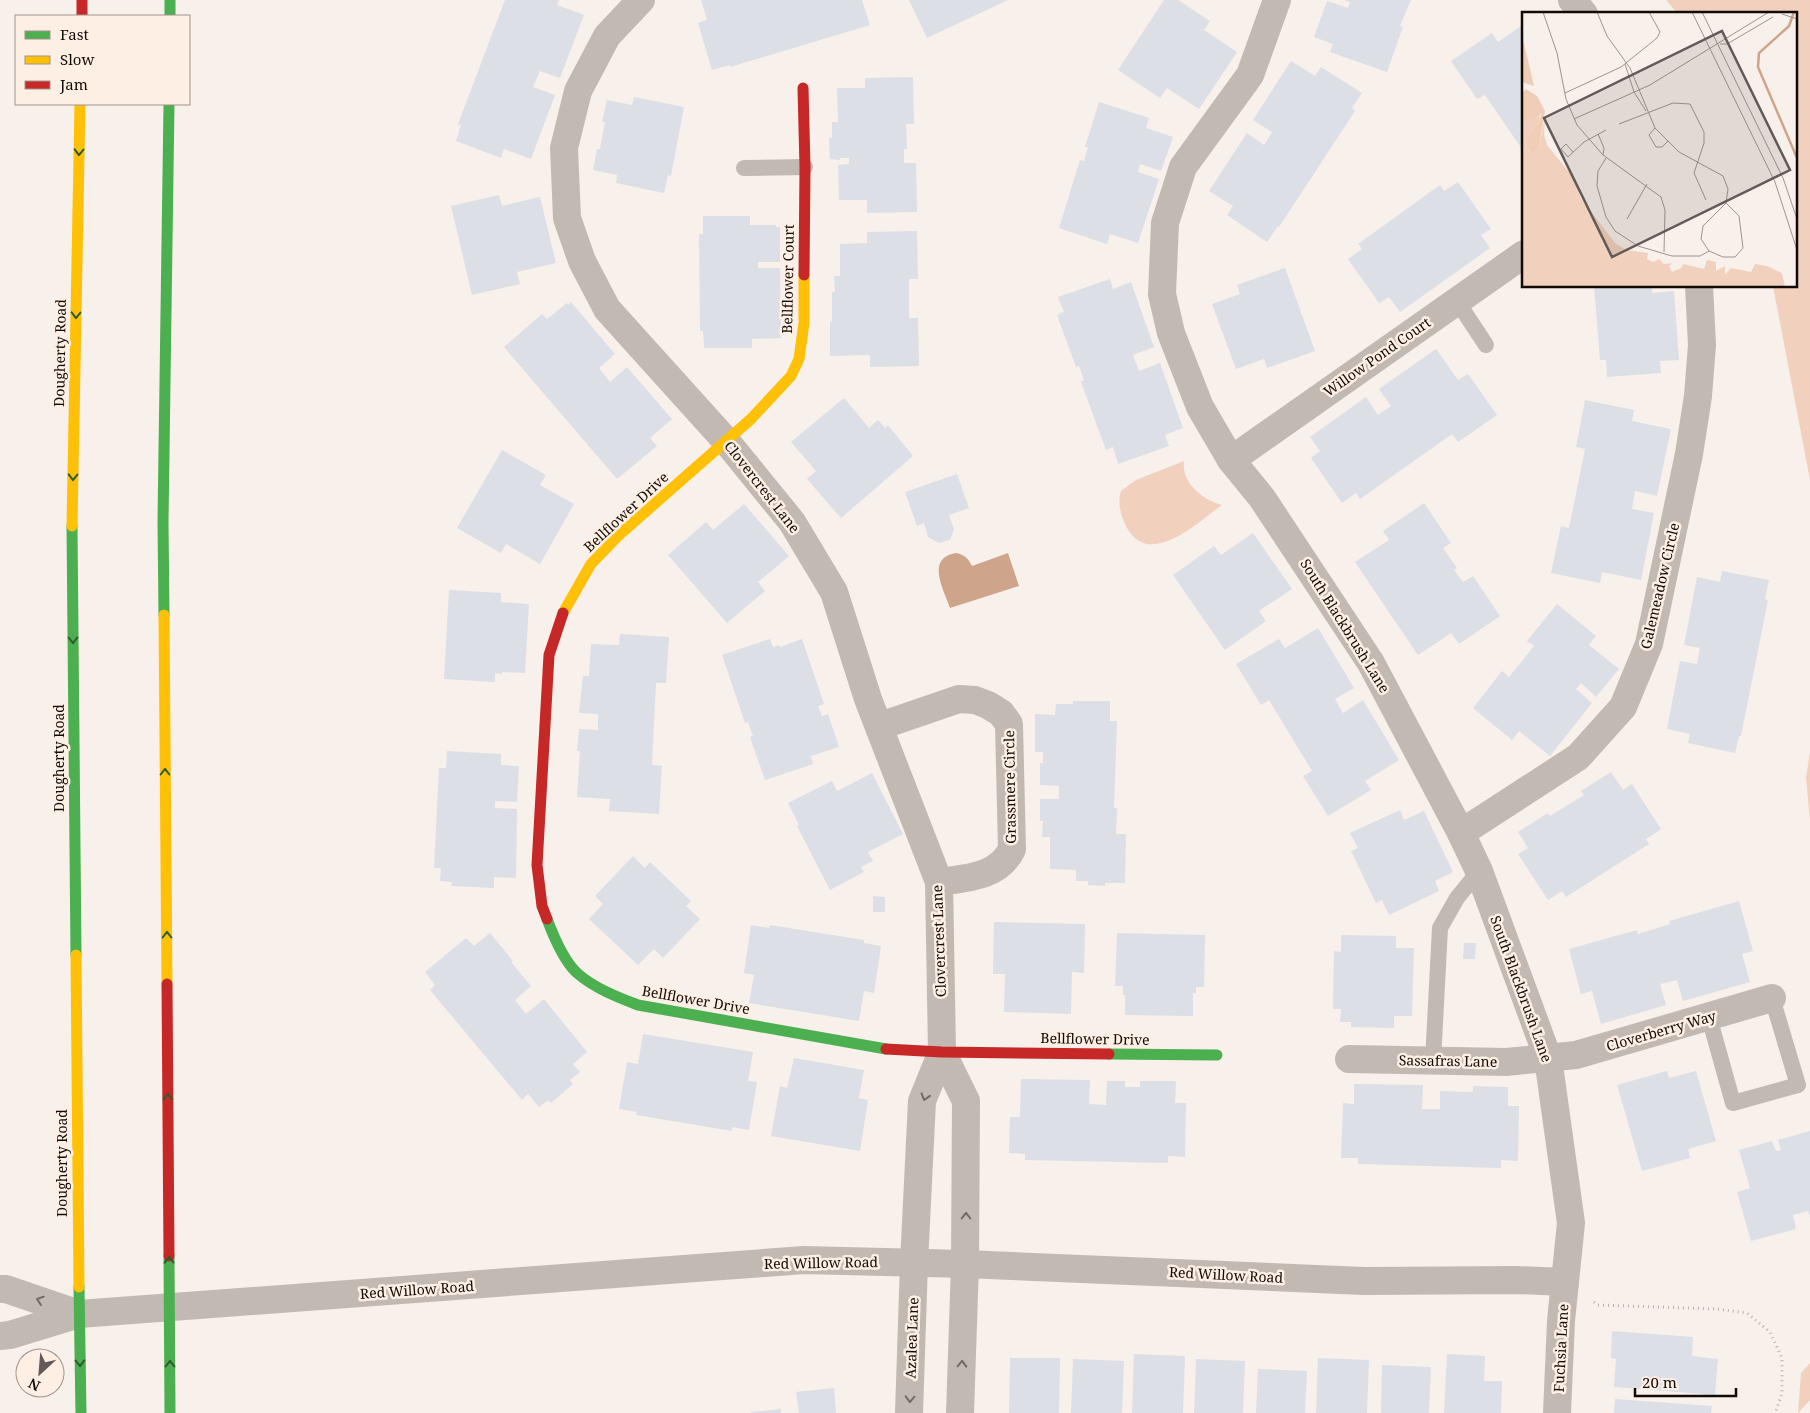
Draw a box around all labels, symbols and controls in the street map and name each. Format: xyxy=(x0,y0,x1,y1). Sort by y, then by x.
inset map xyxy=(1522,12,1798,288)
legend xyxy=(15,15,190,105)
text: Fast xyxy=(60,24,89,44)
text: Slow xyxy=(60,49,94,69)
text: Jam xyxy=(59,74,88,94)
one-way arrow xyxy=(74,149,84,157)
street label: Bellflower Court xyxy=(777,224,798,334)
street label: Dougherty Road xyxy=(49,298,70,407)
one-way arrow xyxy=(71,312,81,319)
street label: Willow Pond Court xyxy=(1319,312,1434,401)
street label: Clovercrest Lane xyxy=(720,437,804,537)
street label: Bellflower Drive xyxy=(579,467,672,556)
one-way arrow xyxy=(68,474,78,482)
street label: Galemeadow Circle xyxy=(1636,521,1683,651)
street label: South Blackbrush Lane xyxy=(1296,555,1394,696)
one-way arrow xyxy=(68,636,78,644)
street label: Dougherty Road xyxy=(49,704,68,812)
street label: Grassmere Circle xyxy=(999,730,1020,844)
one-way arrow xyxy=(160,768,171,776)
street label: Clovercrest Lane xyxy=(927,885,950,997)
street label: South Blackbrush Lane xyxy=(1486,913,1557,1065)
one-way arrow xyxy=(162,930,172,938)
street label: Bellflower Drive xyxy=(641,981,752,1018)
street label: Cloverberry Way xyxy=(1604,1006,1718,1055)
street label: Bellflower Drive xyxy=(1040,1028,1150,1049)
street label: Sassafras Lane xyxy=(1399,1050,1497,1071)
one-way arrow xyxy=(920,1092,930,1101)
one-way arrow xyxy=(163,1093,173,1100)
street label: Dougherty Road xyxy=(52,1109,71,1217)
one-way arrow xyxy=(961,1211,971,1219)
street label: Red Willow Road xyxy=(764,1252,879,1273)
one-way arrow xyxy=(164,1255,175,1263)
street label: Red Willow Road xyxy=(1168,1262,1284,1287)
street label: Red Willow Road xyxy=(359,1276,475,1303)
one-way arrow xyxy=(36,1296,44,1306)
street label: Azalea Lane xyxy=(901,1297,922,1379)
street label: Fuchsia Lane xyxy=(1549,1303,1572,1393)
north arrow xyxy=(15,1348,65,1398)
one-way arrow xyxy=(75,1360,85,1367)
one-way arrow xyxy=(165,1360,175,1368)
one-way arrow xyxy=(956,1360,967,1368)
scale bar xyxy=(1635,1366,1736,1398)
text: 20 m xyxy=(1642,1372,1677,1392)
text: N xyxy=(25,1374,43,1396)
one-way arrow xyxy=(905,1396,915,1403)

